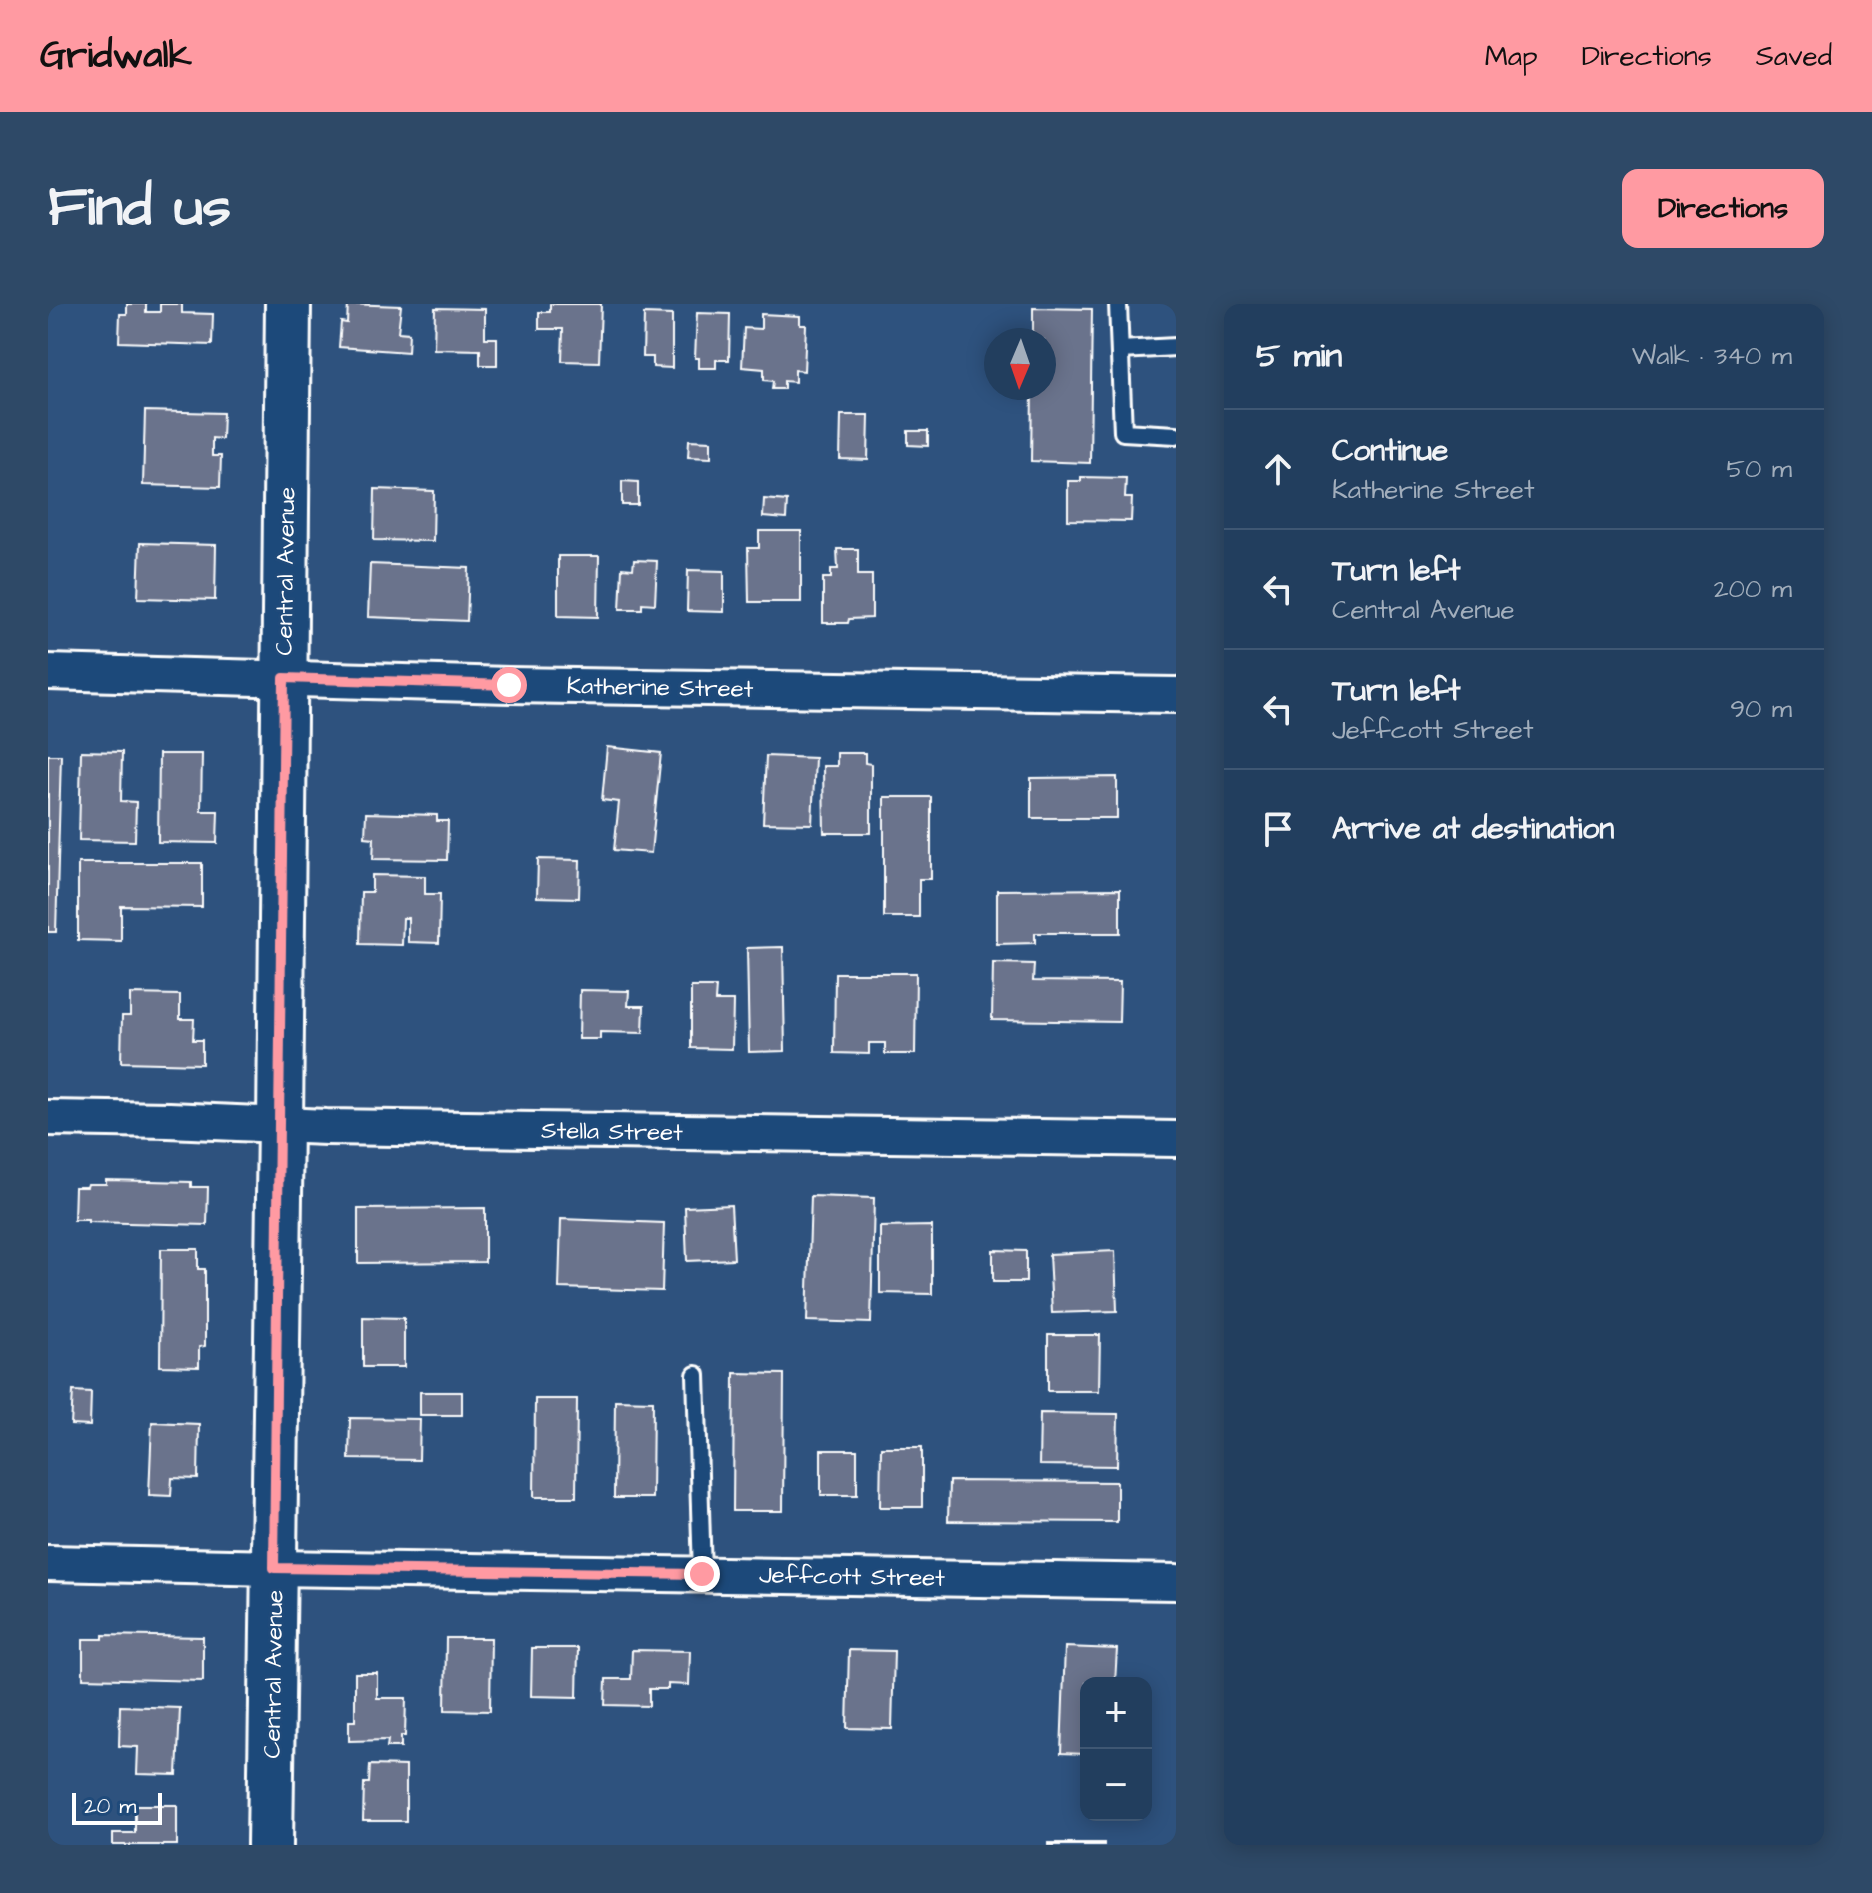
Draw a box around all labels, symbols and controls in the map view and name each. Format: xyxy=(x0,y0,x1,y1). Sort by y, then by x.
text: Gridwalk xyxy=(40,30,192,82)
text: Map xyxy=(1485,37,1538,76)
text: Directions xyxy=(1582,37,1712,76)
text: Saved xyxy=(1756,37,1832,76)
text: Find us xyxy=(48,169,231,247)
button: Directions xyxy=(1622,169,1824,248)
north arrow xyxy=(984,328,1056,400)
text: 5 min xyxy=(1256,332,1342,380)
text: Walk · 340 m xyxy=(1632,338,1792,374)
text: Continue xyxy=(1332,430,1448,472)
icon: ahead xyxy=(1256,447,1300,491)
text: 50 m xyxy=(1727,451,1792,487)
text: Katherine Street xyxy=(1332,472,1534,508)
street label: Central Avenue xyxy=(268,486,304,656)
text: Turn left xyxy=(1332,550,1460,592)
icon: left xyxy=(1256,567,1300,611)
text: 200 m xyxy=(1714,571,1792,607)
text: Central Avenue xyxy=(1332,592,1515,628)
route start xyxy=(491,667,527,703)
street label: Katherine Street xyxy=(566,669,754,707)
text: Turn left xyxy=(1332,670,1460,712)
icon: left xyxy=(1256,687,1300,731)
text: 90 m xyxy=(1730,691,1792,727)
text: Jeffcott Street xyxy=(1332,712,1533,748)
icon: arrive xyxy=(1256,807,1300,851)
text: Arrive at destination xyxy=(1332,808,1614,850)
street label: Stella Street xyxy=(541,1114,683,1150)
route end xyxy=(684,1556,720,1592)
street label: Jeffcott Street xyxy=(759,1558,946,1596)
street label: Central Avenue xyxy=(256,1589,292,1759)
map controls xyxy=(1080,1677,1152,1821)
button: + xyxy=(1080,1677,1152,1749)
button: − xyxy=(1080,1749,1152,1821)
scale bar xyxy=(72,1789,162,1825)
text: 20 m xyxy=(84,1791,136,1822)

